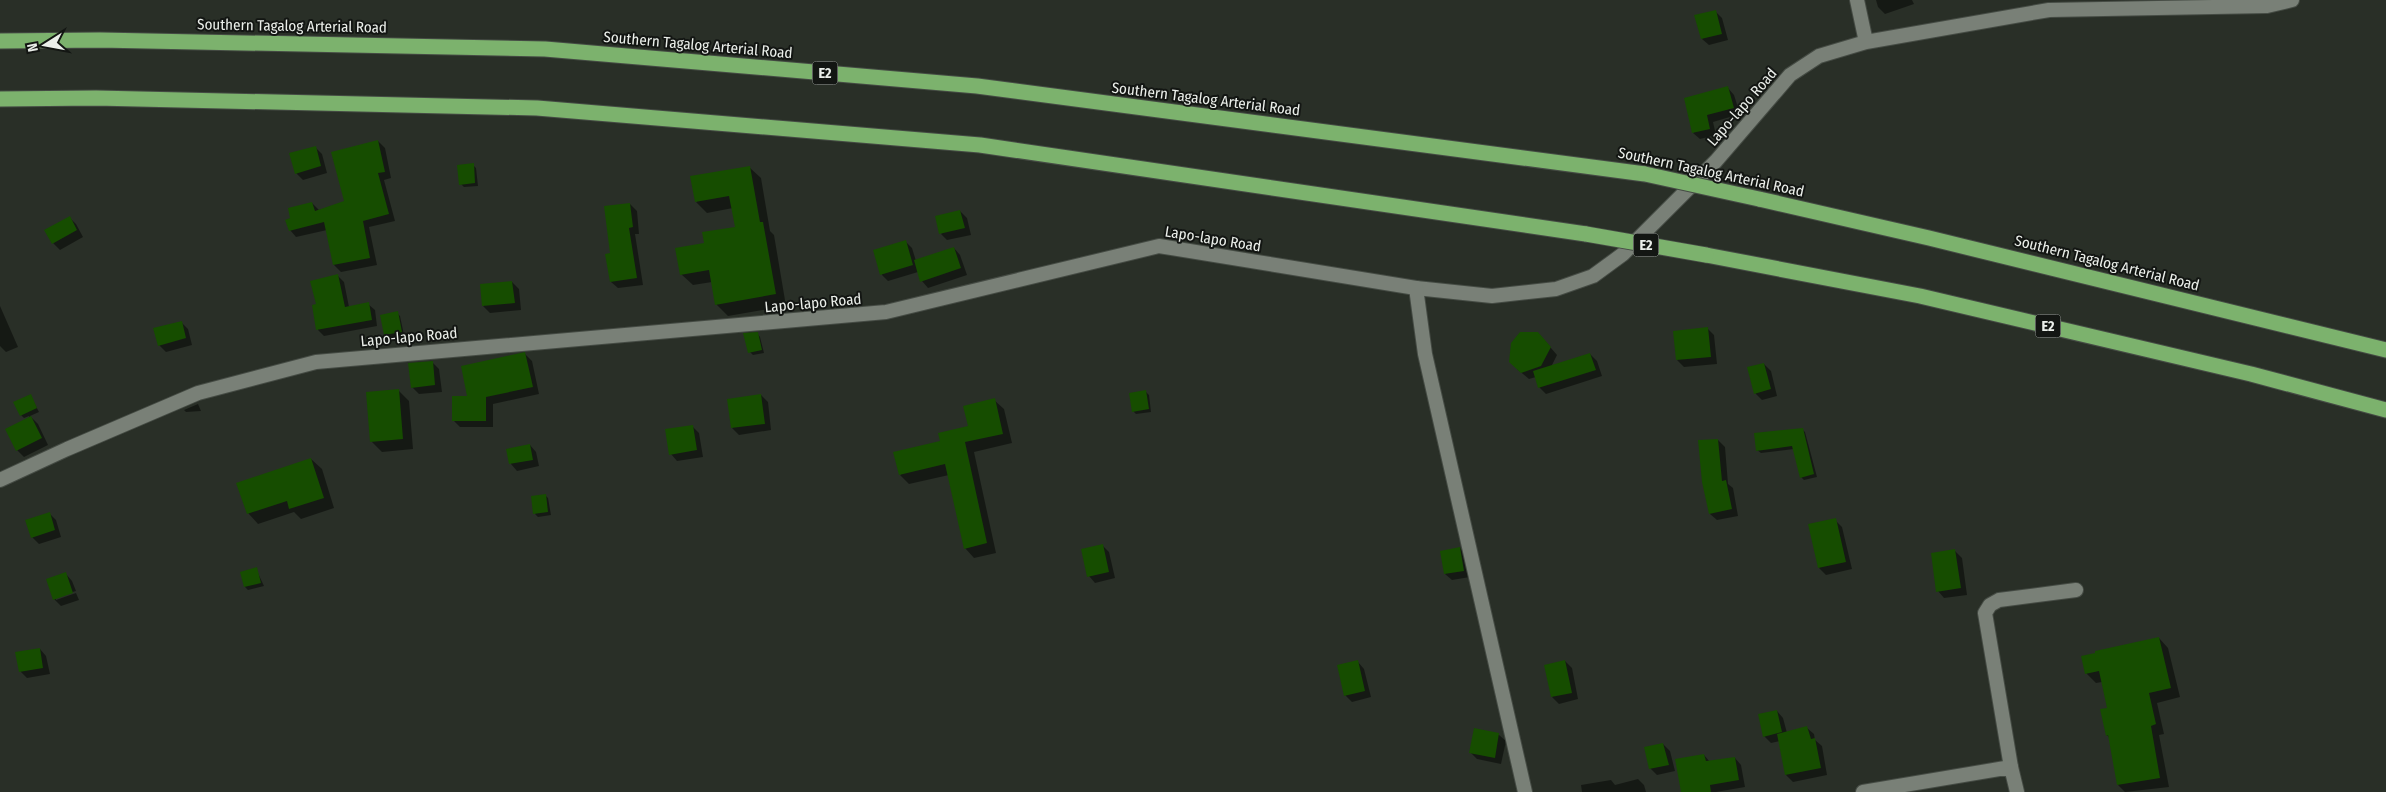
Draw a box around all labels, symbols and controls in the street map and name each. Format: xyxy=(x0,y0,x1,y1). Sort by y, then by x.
street label: Southern Tagalog Arterial Road xyxy=(197,15,387,37)
north arrow xyxy=(20,20,70,70)
street label: Southern Tagalog Arterial Road xyxy=(603,28,793,62)
text: N xyxy=(24,42,42,53)
road number: E2 xyxy=(812,62,838,84)
street label: Lapo-lapo Road xyxy=(1703,64,1781,150)
street label: Southern Tagalog Arterial Road xyxy=(1111,79,1301,119)
street label: Southern Tagalog Arterial Road xyxy=(1616,143,1806,201)
street label: Lapo-lapo Road xyxy=(1164,223,1262,255)
street label: Southern Tagalog Arterial Road xyxy=(2013,231,2201,295)
road number: E2 xyxy=(1634,234,1658,256)
street label: Lapo-lapo Road xyxy=(764,290,862,316)
road number: E2 xyxy=(2036,314,2060,338)
street label: Lapo-lapo Road xyxy=(360,324,458,350)

